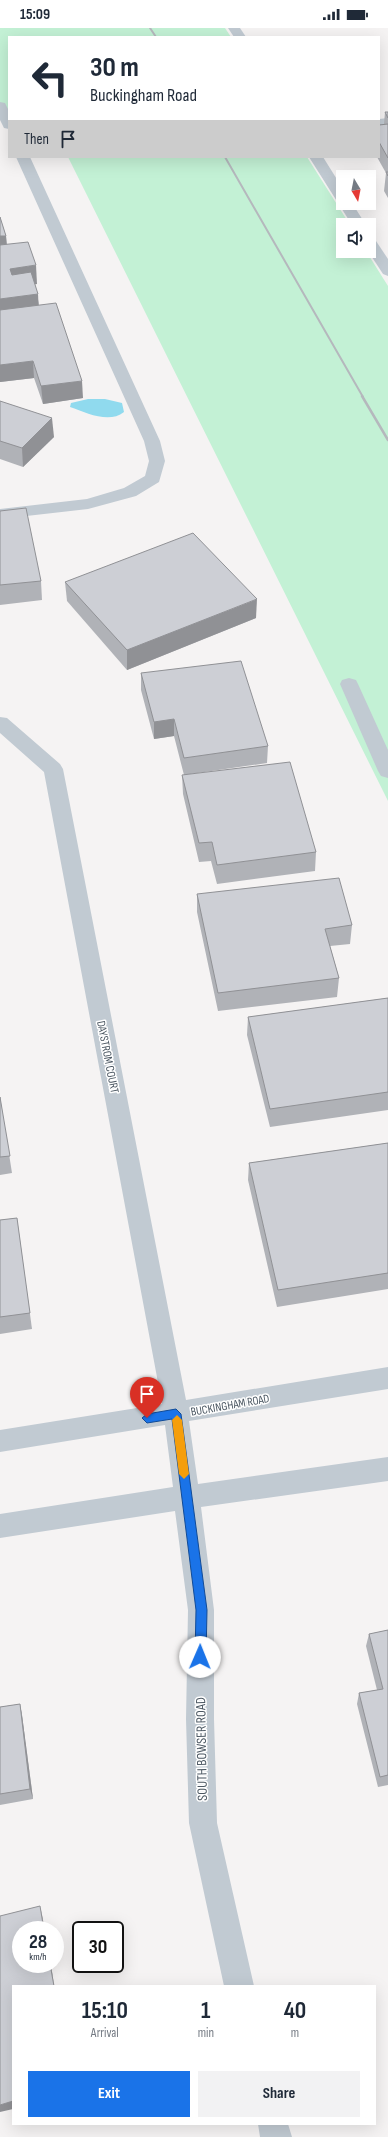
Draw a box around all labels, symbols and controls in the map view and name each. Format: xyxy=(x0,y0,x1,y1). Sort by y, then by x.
text: 15:09 xyxy=(20,5,50,24)
text: 30 m xyxy=(90,51,139,84)
icon: left xyxy=(24,52,76,104)
text: Buckingham Road xyxy=(90,85,197,106)
icon: arrive xyxy=(57,128,79,150)
text: Then xyxy=(24,130,49,149)
north arrow xyxy=(336,170,376,210)
map controls xyxy=(336,170,376,258)
button: sound xyxy=(336,218,376,258)
street label: DAYSTROM COURT xyxy=(93,1020,122,1095)
pin xyxy=(130,1377,164,1418)
icon: arrive xyxy=(136,1383,158,1405)
street label: BUCKINGHAM ROAD xyxy=(190,1391,271,1420)
position arrow xyxy=(179,1636,221,1678)
street label: SOUTH BOWSER ROAD xyxy=(192,1697,211,1801)
speed limit sign: 30 xyxy=(72,1921,124,1973)
text: 28 xyxy=(29,1930,47,1954)
text: km/h xyxy=(29,1951,47,1963)
text: 15:10 xyxy=(82,1996,128,2025)
text: 1 xyxy=(201,1996,211,2025)
text: 40 xyxy=(284,1996,306,2025)
text: Arrival xyxy=(91,2025,119,2041)
text: min xyxy=(198,2025,214,2041)
text: m xyxy=(291,2025,299,2041)
button: Exit xyxy=(28,2071,190,2117)
button: Share xyxy=(198,2071,360,2117)

